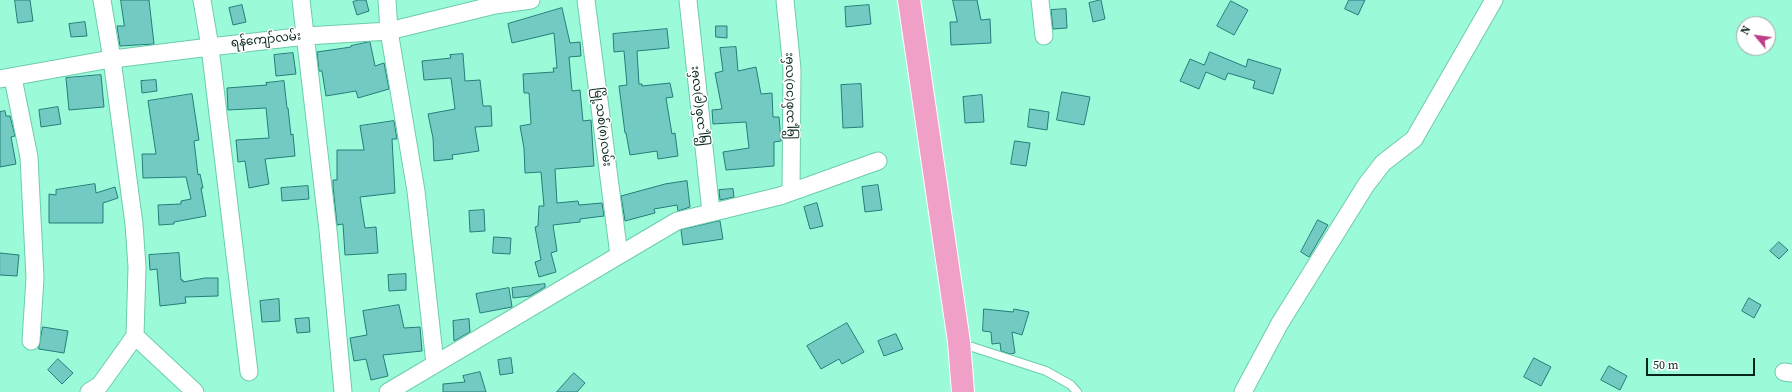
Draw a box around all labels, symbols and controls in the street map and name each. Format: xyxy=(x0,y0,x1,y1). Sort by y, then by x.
north arrow xyxy=(1736,16,1776,56)
text: N xyxy=(1737,23,1754,38)
street label: ရန်ကျော်လမ်း xyxy=(230,29,302,51)
street label: မြို့သစ်(၁၀)လမ်း xyxy=(782,52,798,140)
street label: မြို့သစ်(၉)လမ်း xyxy=(688,65,710,147)
street label: မြို့သစ်(၈)လမ်း xyxy=(590,87,614,167)
scale bar xyxy=(1648,350,1757,376)
text: 50 m xyxy=(1653,357,1679,373)

